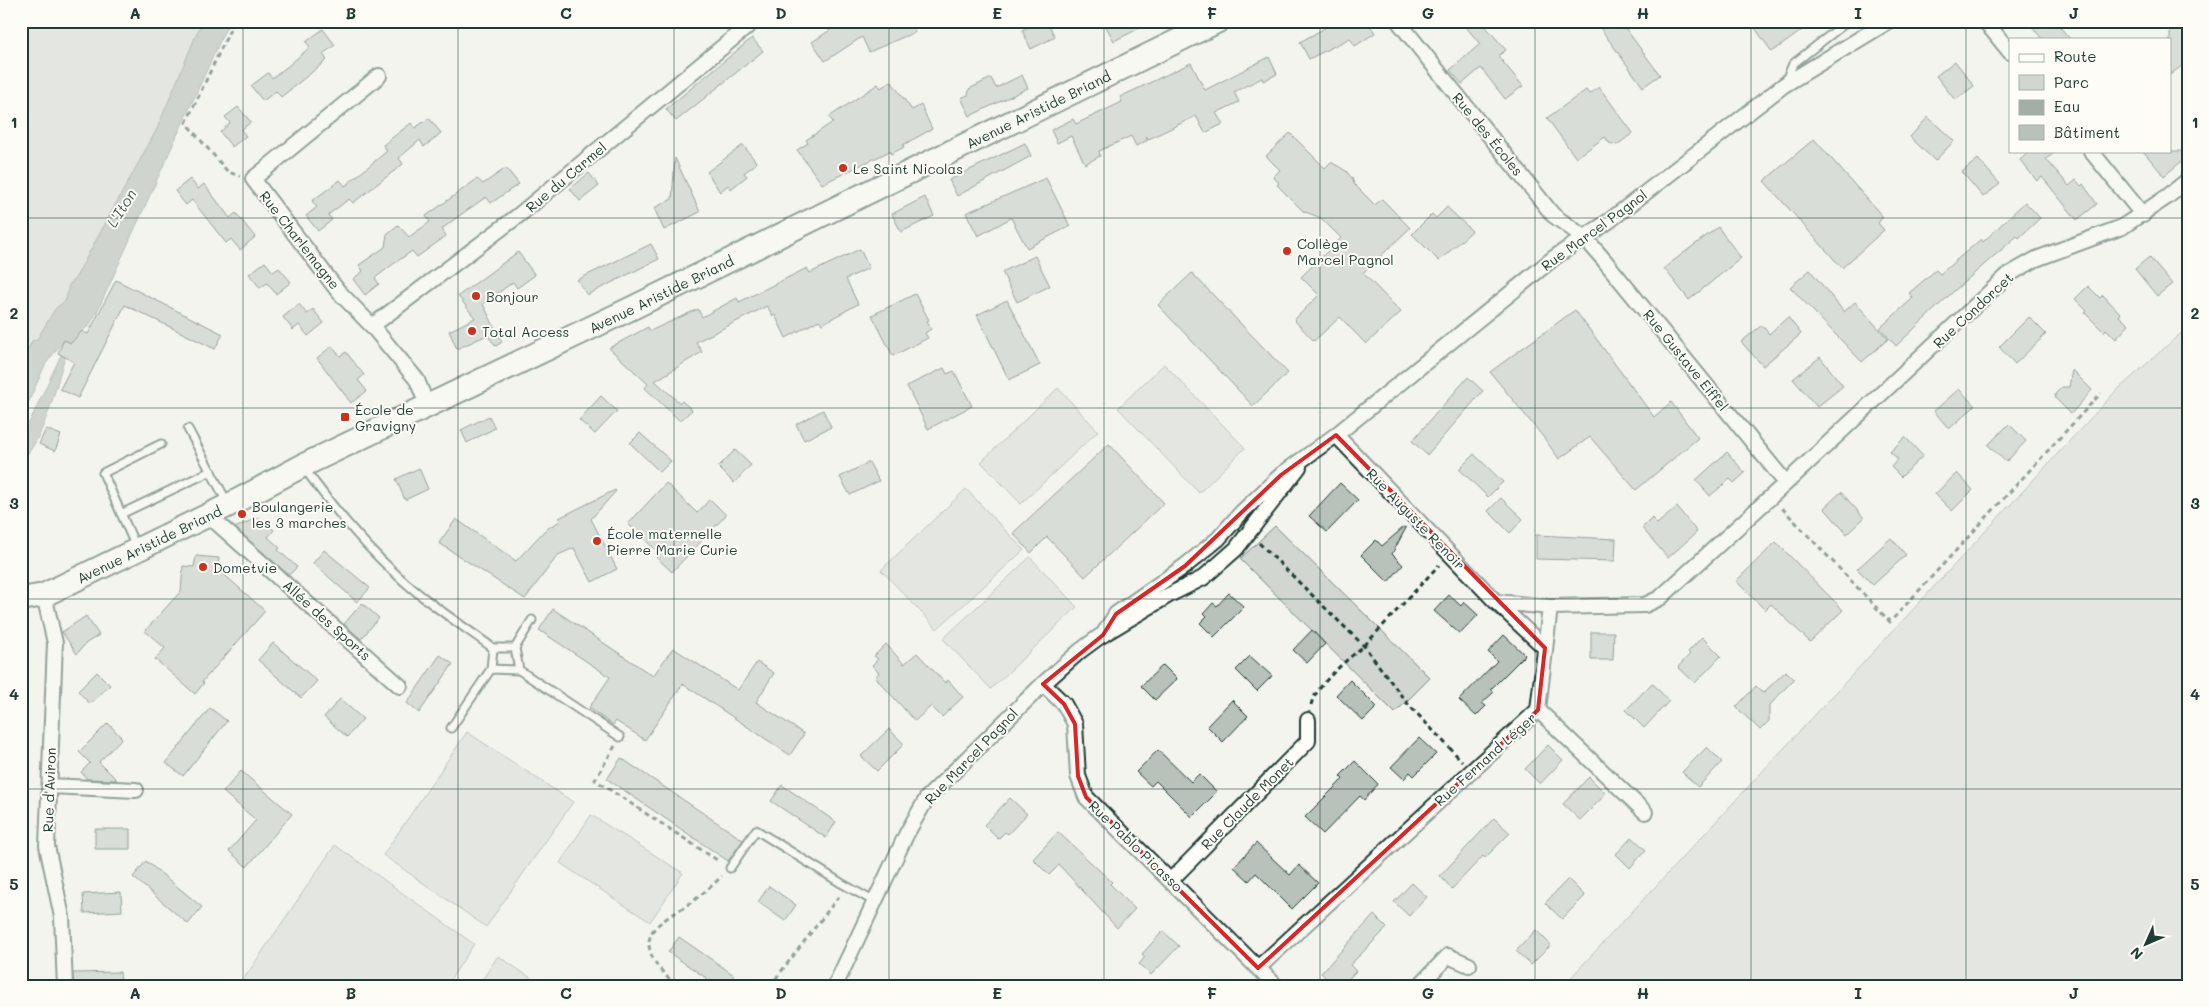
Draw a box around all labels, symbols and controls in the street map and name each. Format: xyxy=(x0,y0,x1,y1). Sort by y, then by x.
text: A xyxy=(129,2,141,23)
text: B xyxy=(346,2,356,23)
text: C xyxy=(560,2,572,23)
text: D xyxy=(775,2,787,23)
text: E xyxy=(992,2,1002,23)
text: F xyxy=(1207,2,1217,23)
text: G xyxy=(1422,2,1434,23)
text: H xyxy=(1637,2,1649,23)
text: I xyxy=(1854,2,1862,23)
text: J xyxy=(2069,2,2079,23)
legend xyxy=(2009,38,2172,152)
text: Route xyxy=(2054,46,2097,66)
street label: Avenue Aristide Briand xyxy=(963,66,1114,153)
text: Parc xyxy=(2054,72,2089,92)
street label: Rue des Écoles xyxy=(1448,88,1528,180)
text: Eau xyxy=(2054,96,2080,116)
text: 1 xyxy=(10,111,18,132)
text: 1 xyxy=(2191,111,2199,132)
text: Bâtiment xyxy=(2054,122,2120,142)
street label: Rue du Carmel xyxy=(522,138,610,216)
place label: Le Saint Nicolas xyxy=(853,159,963,178)
marker: Le Saint Nicolas xyxy=(837,162,849,174)
water label: L'Iton xyxy=(101,185,141,231)
street label: Rue Marcel Pagnol xyxy=(1537,185,1651,275)
street label: Rue Charlemagne xyxy=(256,187,344,293)
place label: Collège Marcel Pagnol xyxy=(1297,234,1394,269)
marker: Collège Marcel Pagnol xyxy=(1281,245,1293,257)
street label: Avenue Aristide Briand xyxy=(585,250,737,337)
street label: Rue Condorcet xyxy=(1929,268,2017,352)
place label: Bonjour xyxy=(486,287,538,306)
marker: Bonjour xyxy=(470,290,482,302)
text: 2 xyxy=(10,302,19,323)
text: 2 xyxy=(2191,302,2200,323)
street label: Rue Gustave Eiffel xyxy=(1639,305,1733,415)
place label: Total Access xyxy=(482,322,569,341)
marker: Total Access xyxy=(466,325,478,337)
place label: École de Gravigny xyxy=(355,400,416,435)
marker: École de Gravigny xyxy=(339,411,351,423)
street label: Rue Auguste Renoir xyxy=(1363,464,1469,574)
text: 3 xyxy=(9,492,19,513)
text: 3 xyxy=(2190,492,2200,513)
place label: Boulangerie les 3 marches xyxy=(252,497,347,532)
street label: Avenue Aristide Briand xyxy=(73,501,225,587)
marker: Boulangerie les 3 marches xyxy=(236,508,248,520)
place label: École maternelle Pierre Marie Curie xyxy=(607,524,738,559)
marker: École maternelle Pierre Marie Curie xyxy=(591,535,603,547)
place label: Dometvie xyxy=(213,558,277,577)
marker: Dometvie xyxy=(197,561,209,573)
street label: Allée des Sports xyxy=(279,575,375,665)
text: 4 xyxy=(9,683,19,704)
text: 4 xyxy=(2190,683,2200,704)
street label: Rue Marcel Pagnol xyxy=(920,704,1022,808)
street label: Rue Fernand Léger xyxy=(1430,708,1540,810)
street label: Rue d'Aviron xyxy=(38,747,60,833)
street label: Rue Claude Monet xyxy=(1197,753,1297,853)
street label: Rue Pablo Picasso xyxy=(1085,796,1187,896)
text: 5 xyxy=(9,873,19,894)
text: 5 xyxy=(2190,873,2200,894)
north arrow xyxy=(2122,920,2172,970)
text: N xyxy=(2126,943,2147,964)
text: A xyxy=(129,982,141,1003)
text: B xyxy=(346,982,356,1003)
text: C xyxy=(560,982,572,1003)
text: D xyxy=(775,982,787,1003)
text: E xyxy=(992,982,1002,1003)
text: F xyxy=(1207,982,1217,1003)
text: G xyxy=(1422,982,1434,1003)
text: H xyxy=(1637,982,1649,1003)
text: I xyxy=(1854,982,1862,1003)
text: J xyxy=(2069,982,2079,1003)

